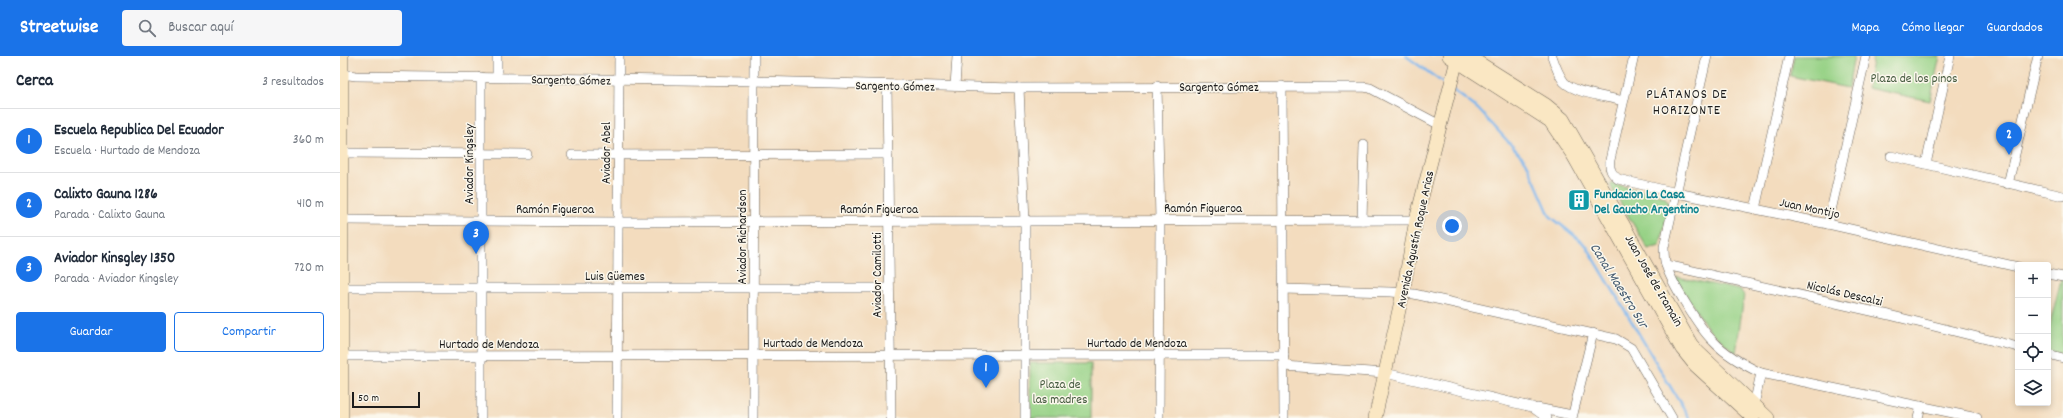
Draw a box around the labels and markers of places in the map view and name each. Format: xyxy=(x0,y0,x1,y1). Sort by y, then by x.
pin: 2 xyxy=(1996,122,2022,155)
place label: Fundacion La Casa Del Gaucho Argentino xyxy=(1594,186,1699,220)
building icon: Fundacion La Casa Del Gaucho Argentino xyxy=(1566,187,1592,213)
pin: 3 xyxy=(463,221,489,254)
pin: 1 xyxy=(973,355,999,388)

